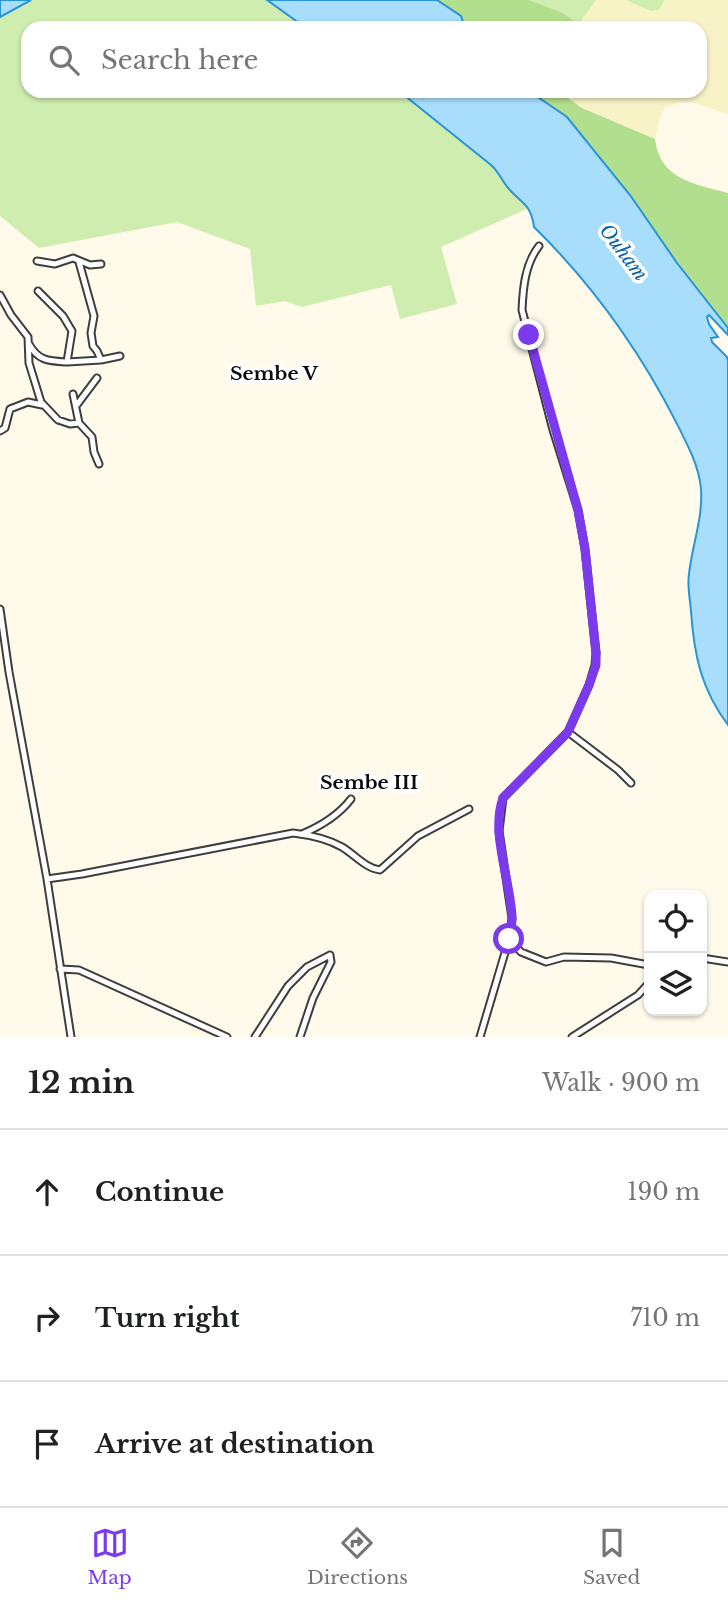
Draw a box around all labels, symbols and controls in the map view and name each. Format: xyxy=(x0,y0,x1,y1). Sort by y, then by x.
search box xyxy=(21,21,707,98)
icon: search xyxy=(45,41,83,79)
text: Search here xyxy=(101,44,258,76)
water label: Ouham xyxy=(595,219,653,286)
route end xyxy=(513,319,544,350)
district label: Sembe V xyxy=(230,362,319,385)
district label: Sembe III xyxy=(320,771,418,794)
map controls xyxy=(644,890,707,1016)
button: locate xyxy=(644,890,707,953)
route start xyxy=(493,923,524,954)
button: layers xyxy=(644,953,707,1016)
text: 12 min xyxy=(28,1064,134,1101)
text: Walk · 900 m xyxy=(542,1069,700,1097)
icon: ahead xyxy=(28,1173,66,1211)
text: Continue xyxy=(95,1176,224,1208)
text: 190 m xyxy=(627,1178,700,1206)
icon: right xyxy=(28,1299,66,1337)
text: Turn right xyxy=(95,1302,240,1334)
text: 710 m xyxy=(630,1304,700,1332)
icon: arrive xyxy=(28,1425,66,1463)
text: Arrive at destination xyxy=(95,1428,375,1460)
tab: Map xyxy=(88,1524,132,1589)
tab: Directions xyxy=(307,1524,408,1589)
tab: Saved xyxy=(583,1524,640,1589)

